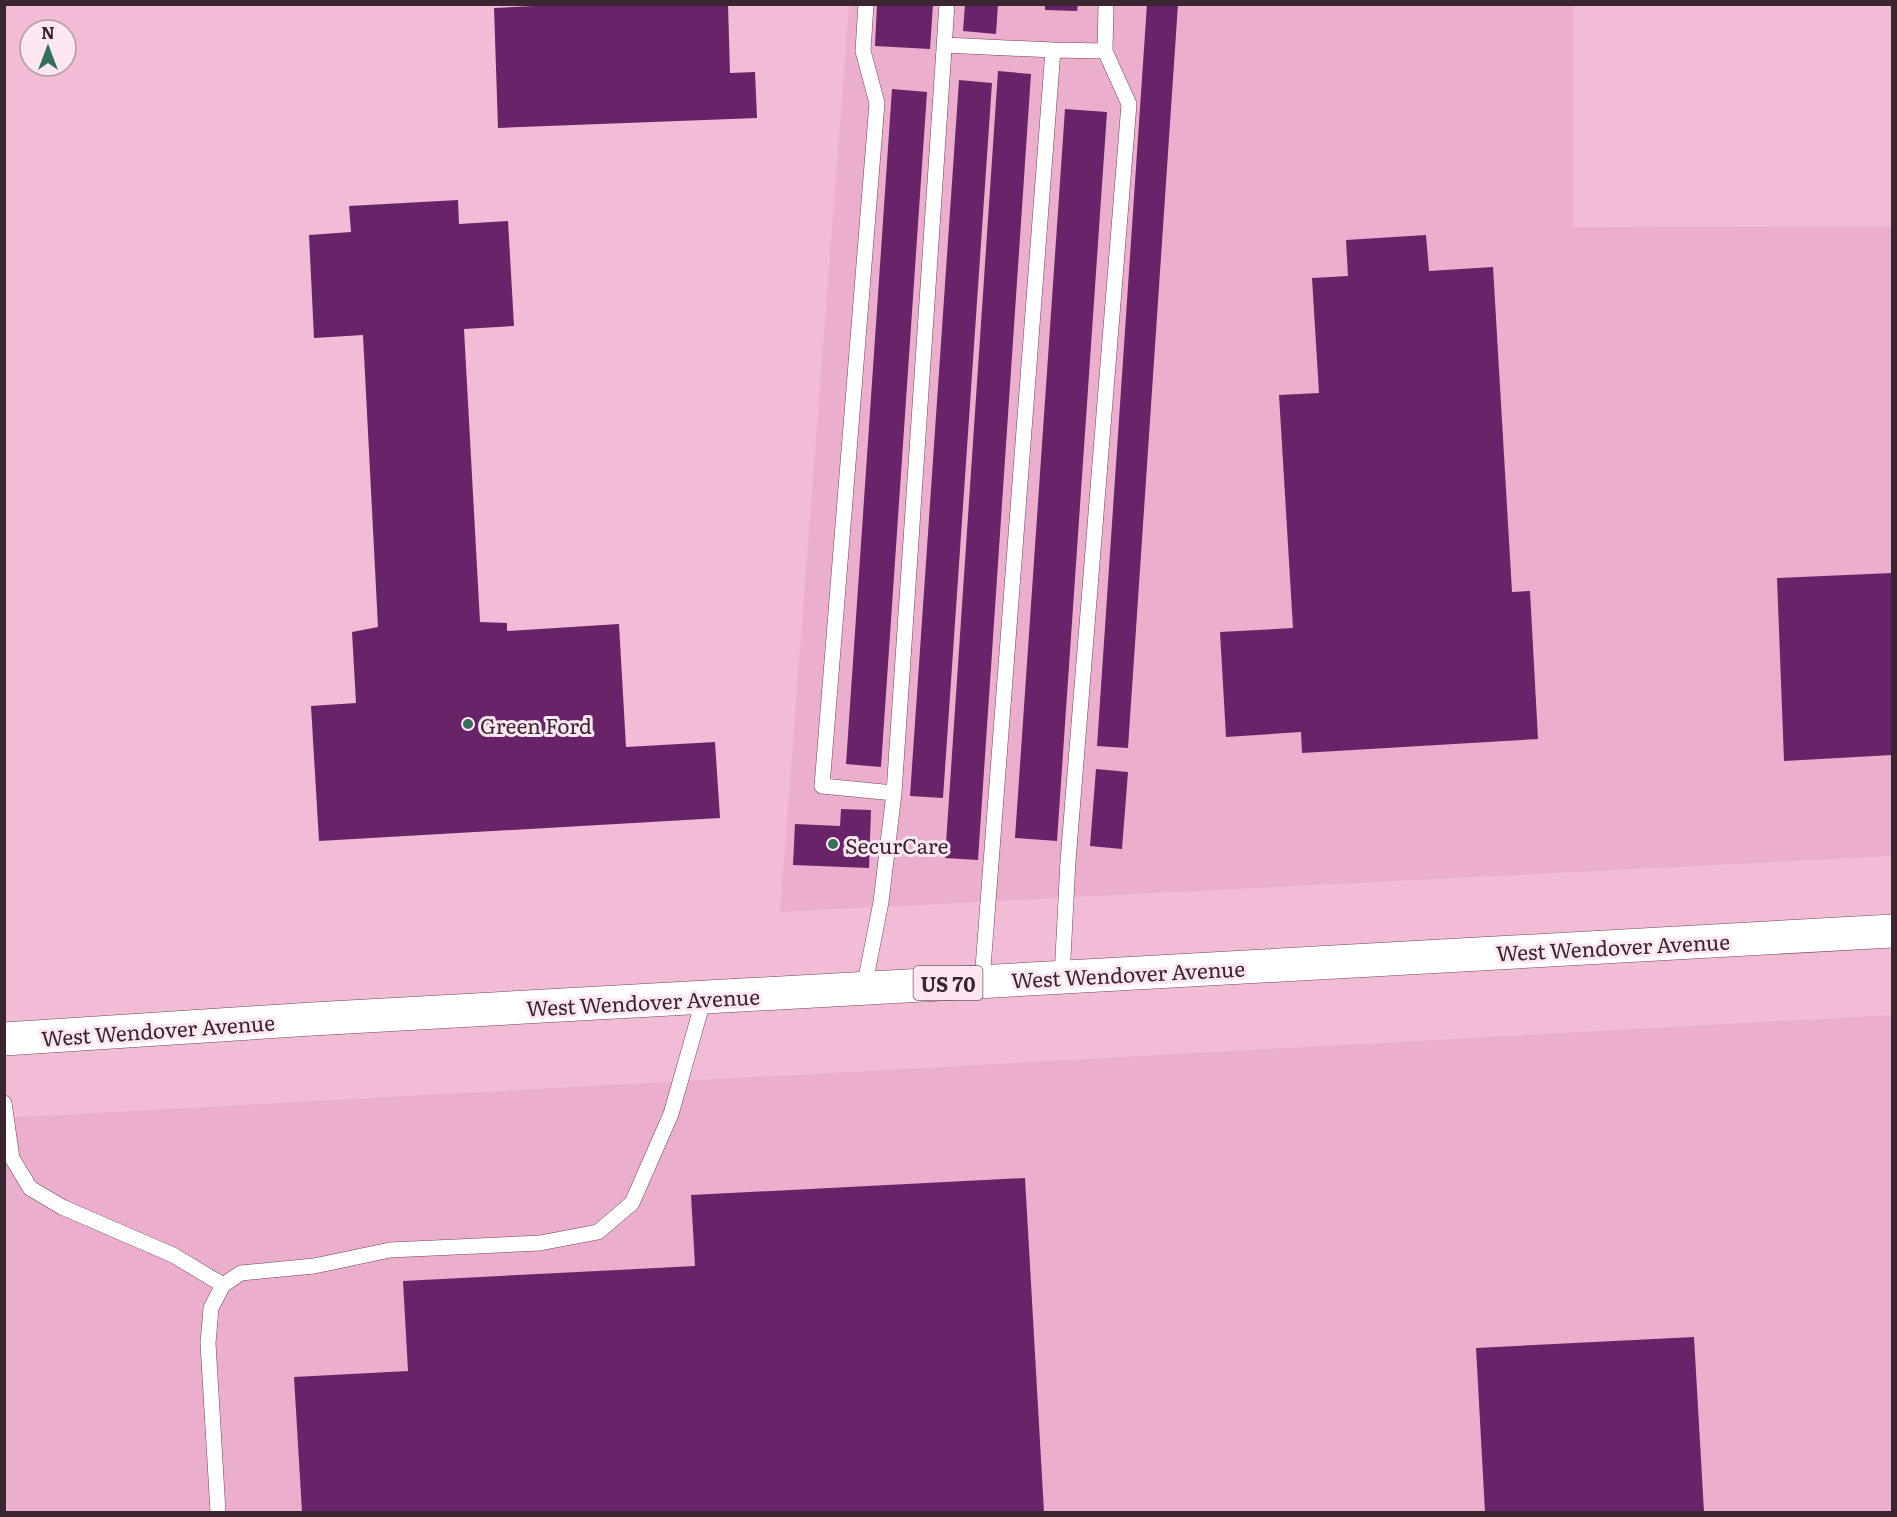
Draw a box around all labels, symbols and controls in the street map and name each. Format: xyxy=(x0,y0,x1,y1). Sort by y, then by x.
north arrow xyxy=(18,18,78,78)
text: N xyxy=(41,20,55,44)
place label: Green Ford xyxy=(480,709,592,740)
marker: Green Ford xyxy=(461,717,475,731)
place label: SecurCare xyxy=(845,829,948,860)
marker: SecurCare xyxy=(826,837,840,851)
street label: West Wendover Avenue xyxy=(1495,924,1731,968)
street label: West Wendover Avenue xyxy=(1010,951,1246,995)
road number: US 70 xyxy=(914,966,982,1000)
street label: West Wendover Avenue xyxy=(525,979,761,1023)
street label: West Wendover Avenue xyxy=(40,1005,276,1053)

